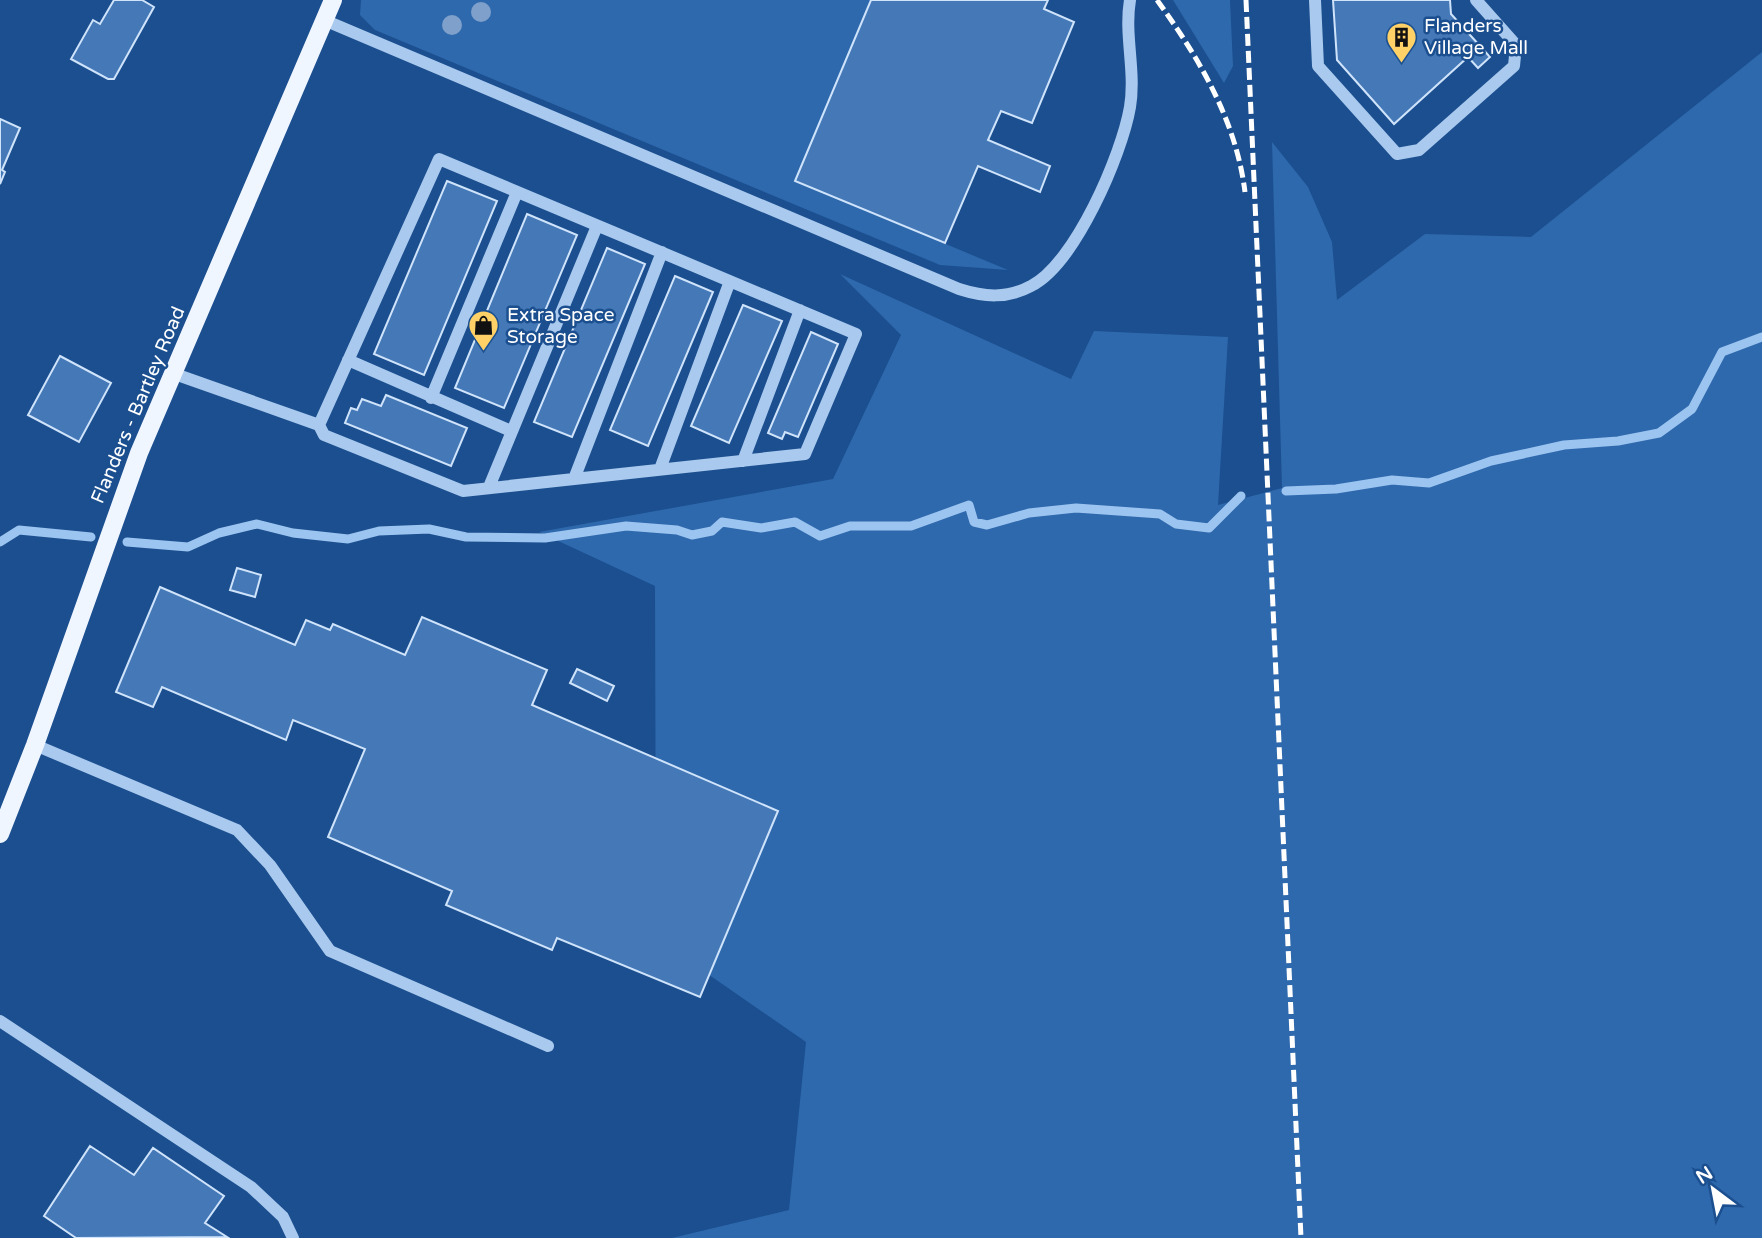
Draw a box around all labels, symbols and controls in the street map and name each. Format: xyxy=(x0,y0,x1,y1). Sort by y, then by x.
place label: Flanders Village Mall xyxy=(1424,15,1528,59)
building icon: Flanders Village Mall xyxy=(1384,20,1418,64)
street label: Flanders - Bartley Road xyxy=(86,303,190,507)
place label: Extra Space Storage xyxy=(507,304,615,348)
shop icon: Extra Space Storage xyxy=(467,309,501,353)
north arrow xyxy=(1678,1154,1748,1224)
text: N xyxy=(1692,1162,1717,1189)

